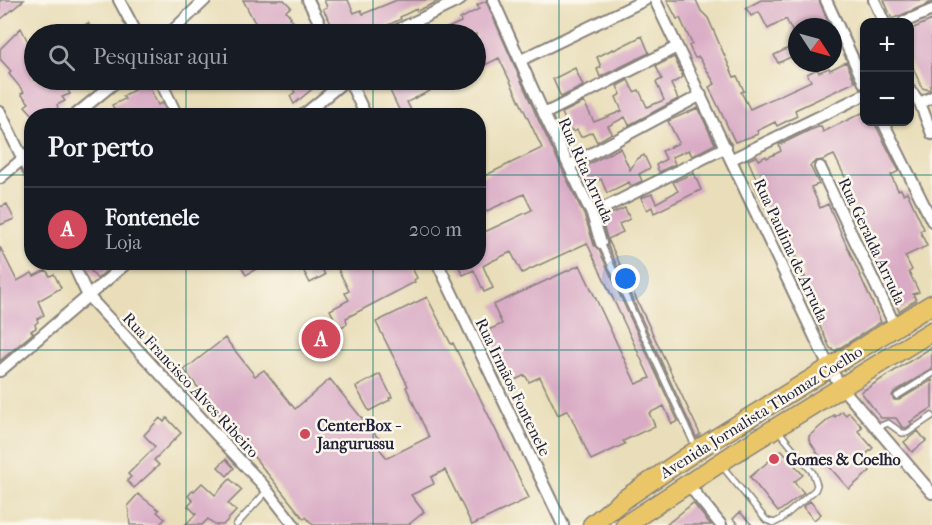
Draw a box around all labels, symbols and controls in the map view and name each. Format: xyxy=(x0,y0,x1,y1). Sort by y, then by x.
north arrow xyxy=(788,18,842,72)
map controls xyxy=(860,18,914,126)
button: + xyxy=(860,18,914,72)
search box xyxy=(24,24,486,90)
icon: search xyxy=(45,41,78,74)
text: Pesquisar aqui xyxy=(93,44,228,70)
button: − xyxy=(860,72,914,126)
street label: Rua Rita Arruda xyxy=(554,114,618,226)
text: Por perto xyxy=(48,132,153,163)
street label: Rua Paulina de Arruda xyxy=(750,175,833,325)
street label: Rua Geralda Arruda xyxy=(834,175,910,308)
text: Fontenele xyxy=(105,205,199,231)
text: A xyxy=(61,218,74,241)
text: 200 m xyxy=(409,218,462,241)
text: Loja xyxy=(105,231,142,254)
your location xyxy=(611,264,640,293)
street label: Rua Francisco Alves Ribeiro xyxy=(119,309,263,461)
street label: Rua Irmãos Fontenele xyxy=(471,315,555,459)
pin: A xyxy=(302,316,340,362)
street label: Avenida Jornalista Thomaz Coelho xyxy=(655,342,866,483)
place label: CenterBox - Jangurussu xyxy=(315,416,402,454)
marker: CenterBox - Jangurussu xyxy=(298,427,312,441)
place label: Gomes & Coelho xyxy=(786,450,901,469)
marker: Gomes & Coelho xyxy=(767,452,781,466)

